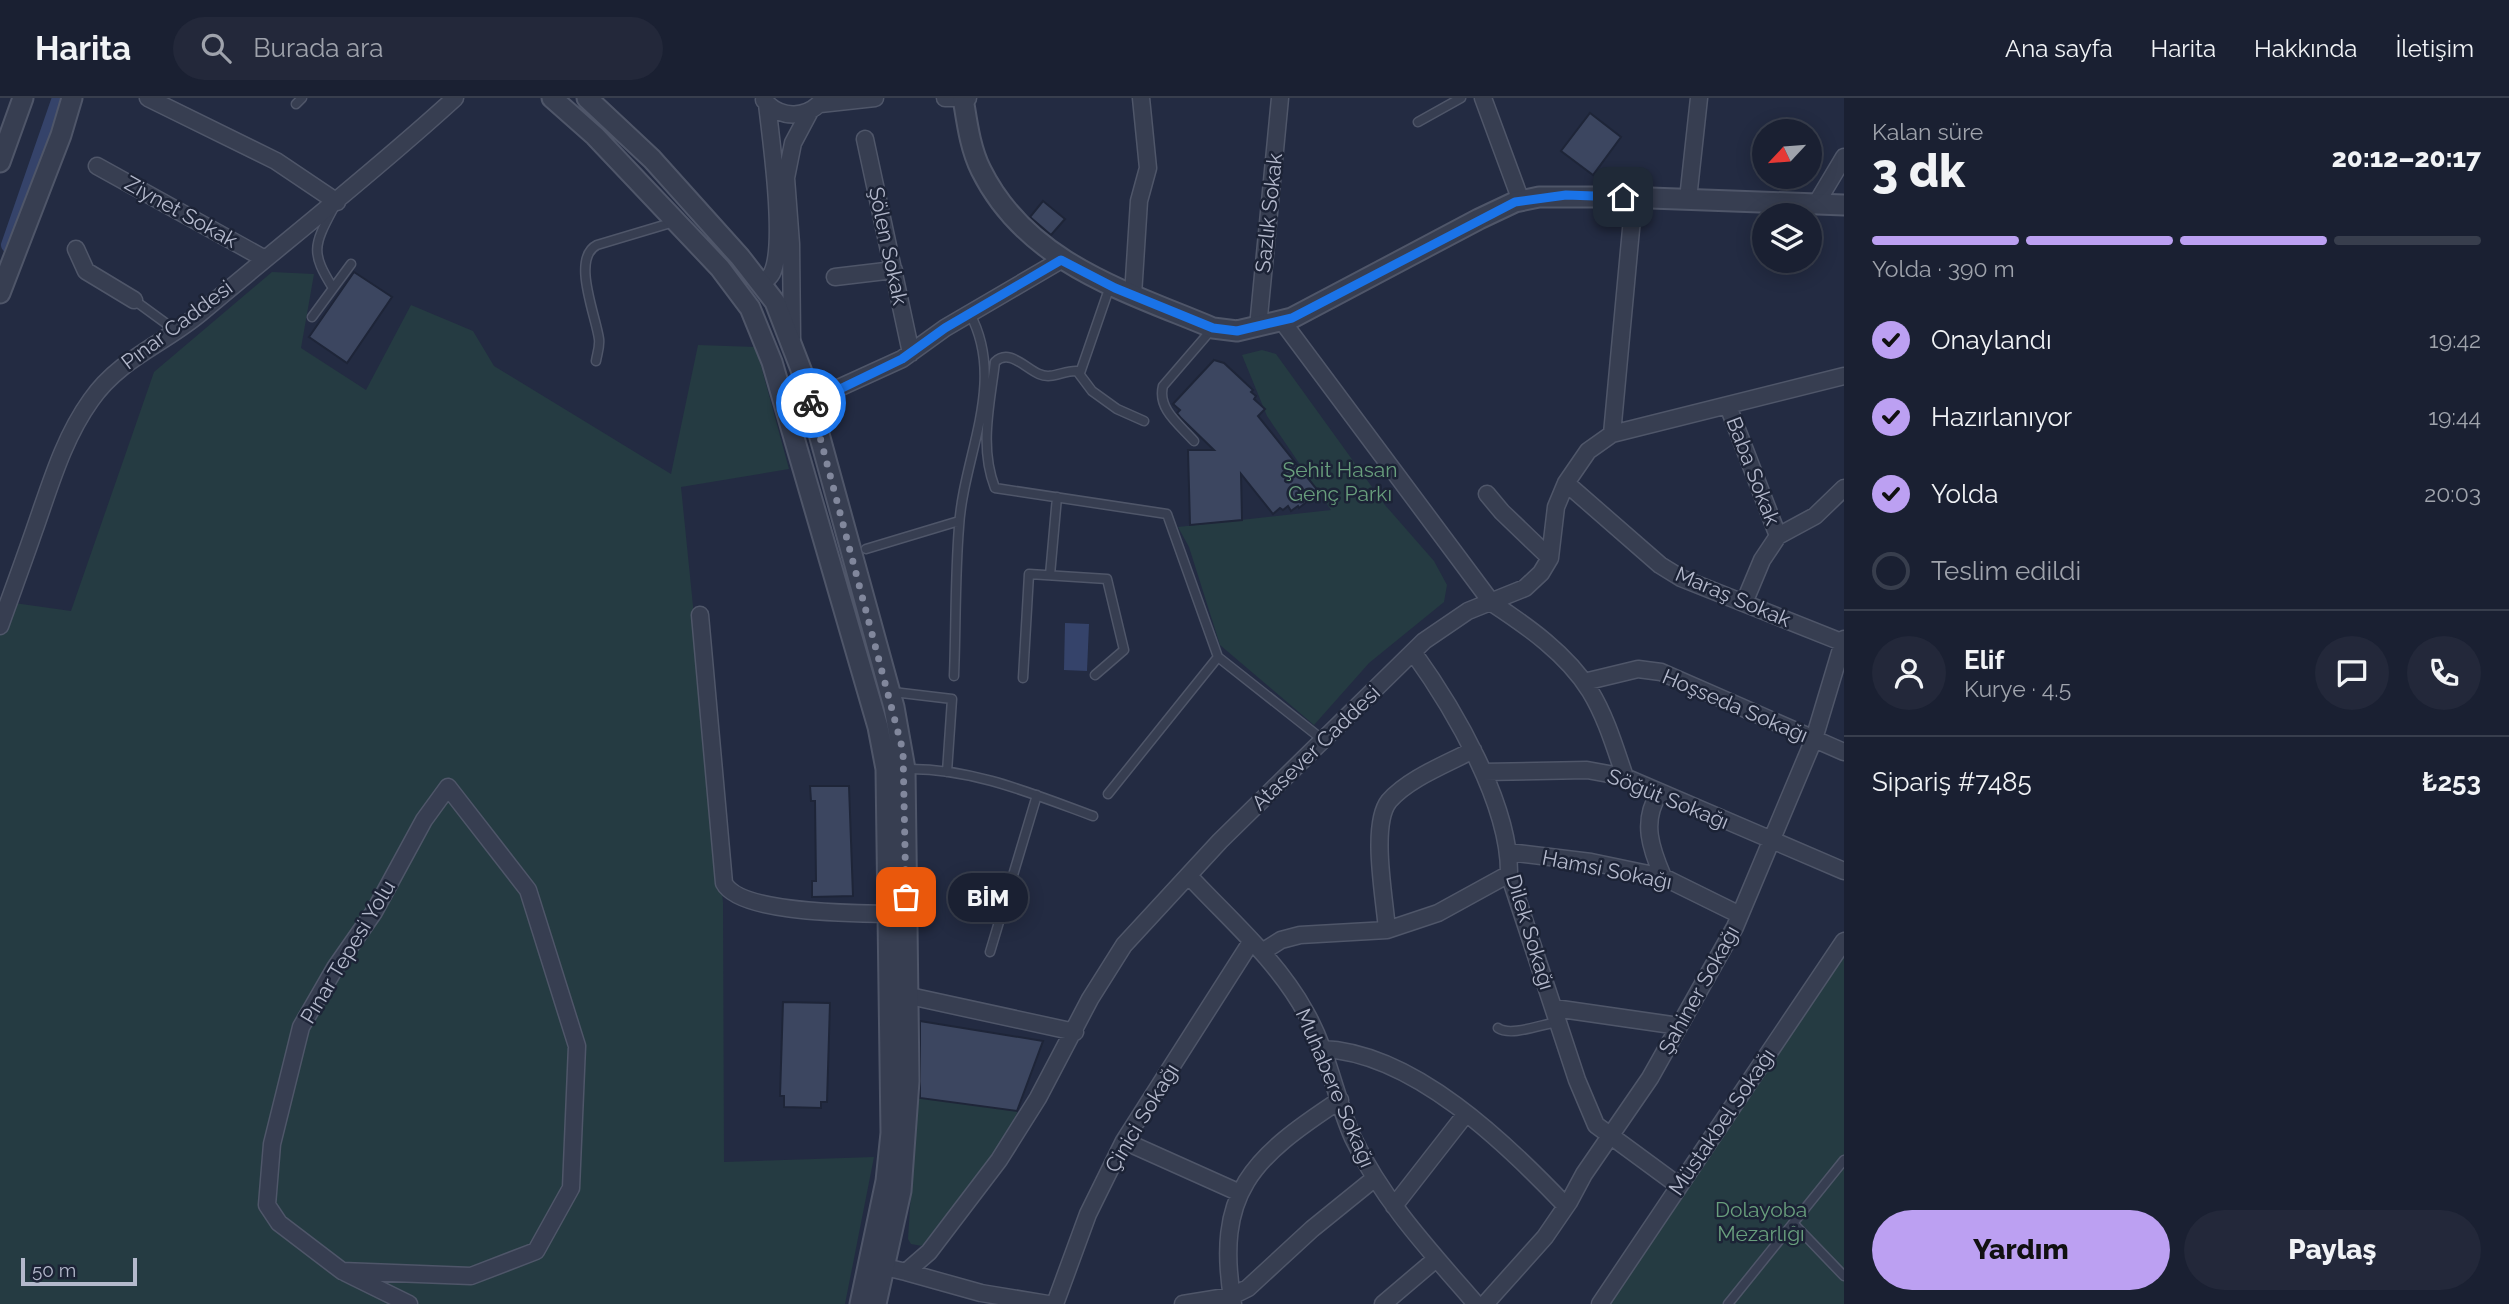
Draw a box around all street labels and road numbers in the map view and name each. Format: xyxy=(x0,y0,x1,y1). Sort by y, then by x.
street label: Sazlık Sokak xyxy=(1250,152,1287,274)
street label: Ziynet Sokak xyxy=(121,170,242,253)
street label: Şölen Sokak xyxy=(864,185,913,307)
street label: Pınar Caddesi xyxy=(116,275,237,374)
street label: Baba Sokak xyxy=(1721,413,1786,529)
street label: Maraş Sokak xyxy=(1672,561,1795,632)
street label: Hoşseda Sokağı xyxy=(1659,664,1812,747)
street label: Atasever Caddesi xyxy=(1246,680,1385,815)
street label: Söğüt Sokağı xyxy=(1604,763,1732,834)
street label: Hamsi Sokağı xyxy=(1540,845,1674,894)
street label: Dilek Sokağı xyxy=(1501,871,1560,993)
street label: Pınar Tepesi Yolu xyxy=(295,876,400,1028)
street label: Şahiner Sokağı xyxy=(1653,921,1744,1058)
street label: Muhabere Sokağı xyxy=(1291,1005,1380,1171)
street label: Müstakbel Sokağı xyxy=(1663,1044,1780,1200)
street label: Çinici Sokağı xyxy=(1099,1059,1184,1177)

